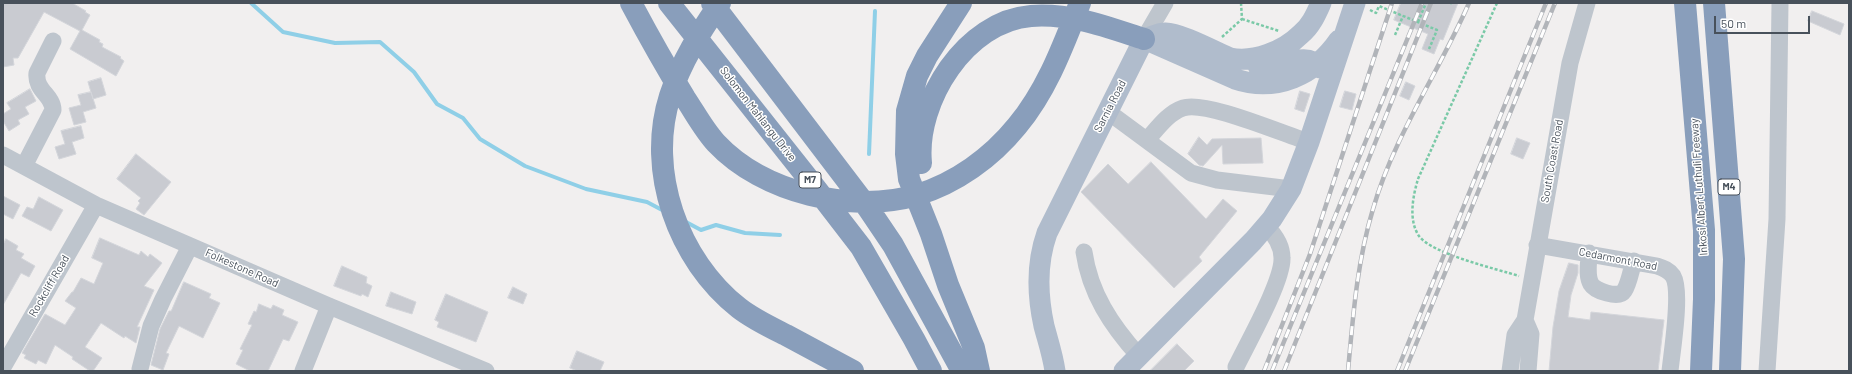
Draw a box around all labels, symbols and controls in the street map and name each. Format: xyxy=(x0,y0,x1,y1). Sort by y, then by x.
scale bar xyxy=(1716,8,1812,34)
text: 50 m xyxy=(1721,16,1746,30)
street label: Solomon Mahlangu Drive xyxy=(717,64,799,164)
street label: Sarnia Road xyxy=(1091,78,1129,134)
street label: South Coast Road xyxy=(1538,118,1566,204)
street label: Inkosi Albert Luthuli Freeway xyxy=(1688,118,1710,256)
road number: M7 xyxy=(799,172,821,188)
road number: M4 xyxy=(1718,179,1740,195)
street label: Cedarmont Road xyxy=(1578,245,1658,273)
street label: Folkestone Road xyxy=(203,246,281,290)
street label: Rockcliff Road xyxy=(26,253,72,319)

